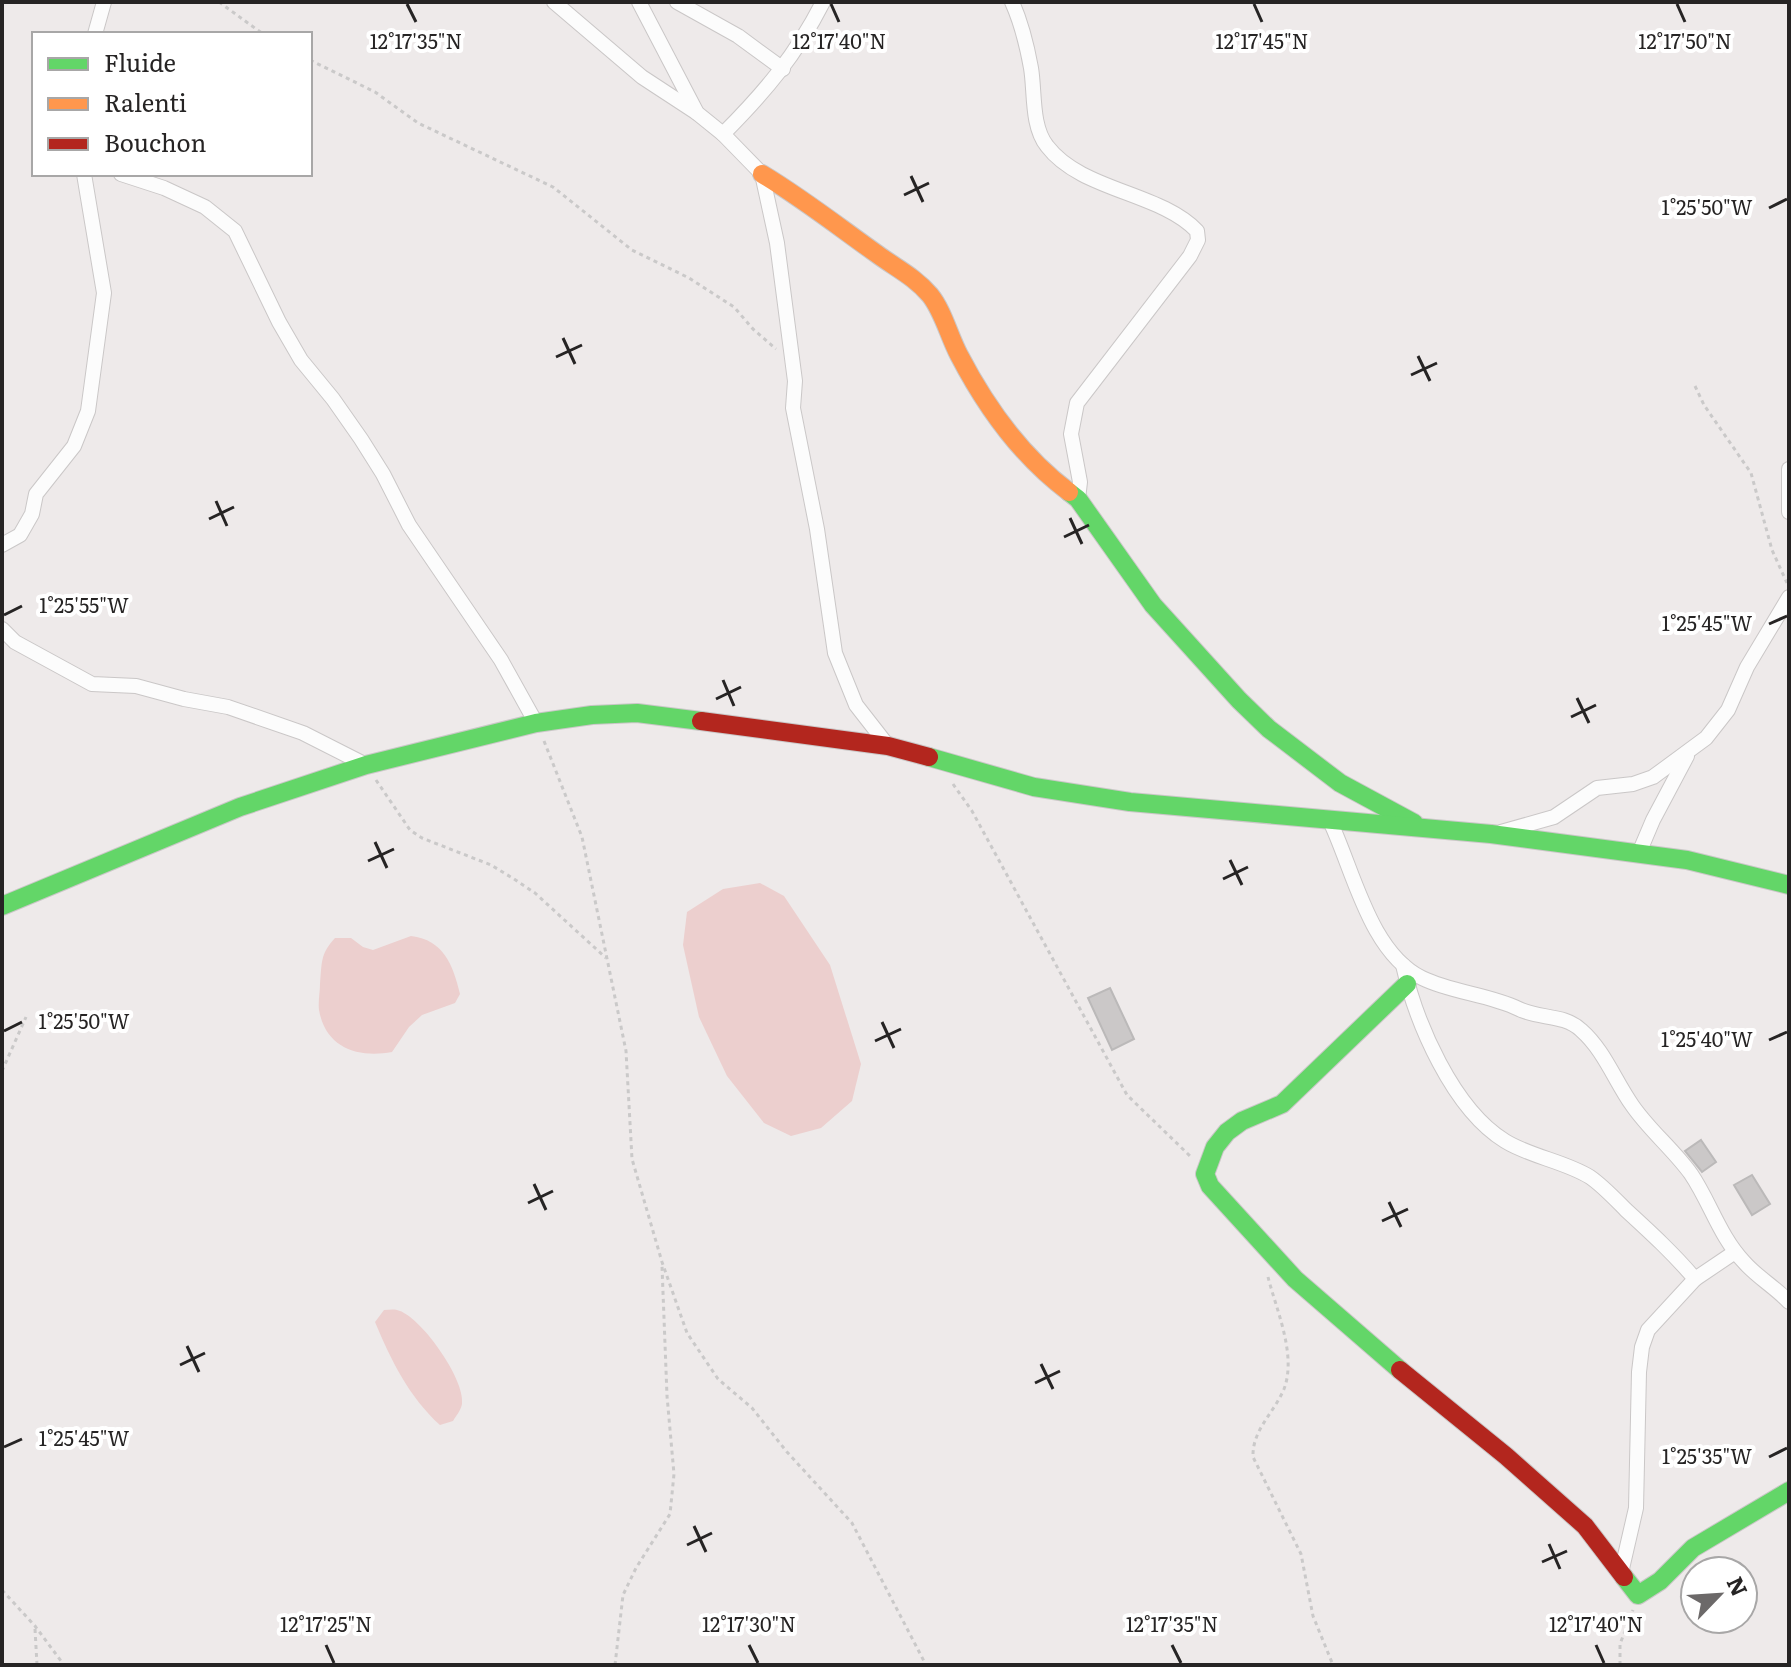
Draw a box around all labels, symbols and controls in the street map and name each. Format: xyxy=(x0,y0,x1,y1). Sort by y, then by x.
text: 12°17'35"N xyxy=(370,25,462,55)
text: 12°17'40"N xyxy=(792,25,886,55)
text: 12°17'45"N xyxy=(1216,25,1308,55)
text: 12°17'50"N xyxy=(1638,25,1732,55)
legend xyxy=(32,32,312,176)
text: Fluide xyxy=(104,44,176,79)
text: Ralenti xyxy=(104,84,187,119)
text: Bouchon xyxy=(104,124,206,159)
text: 1°25'50"W xyxy=(1662,191,1753,221)
text: 1°25'55"W xyxy=(39,589,129,619)
text: 1°25'45"W xyxy=(1662,607,1752,637)
text: 1°25'50"W xyxy=(39,1005,130,1035)
text: 1°25'40"W xyxy=(1661,1023,1753,1053)
text: 1°25'45"W xyxy=(39,1422,129,1452)
text: 1°25'35"W xyxy=(1662,1440,1752,1470)
north arrow xyxy=(1679,1555,1759,1635)
text: N xyxy=(1720,1571,1757,1601)
text: 12°17'25"N xyxy=(280,1608,372,1638)
text: 12°17'30"N xyxy=(702,1608,796,1638)
text: 12°17'35"N xyxy=(1126,1608,1218,1638)
text: 12°17'40"N xyxy=(1549,1608,1643,1638)

